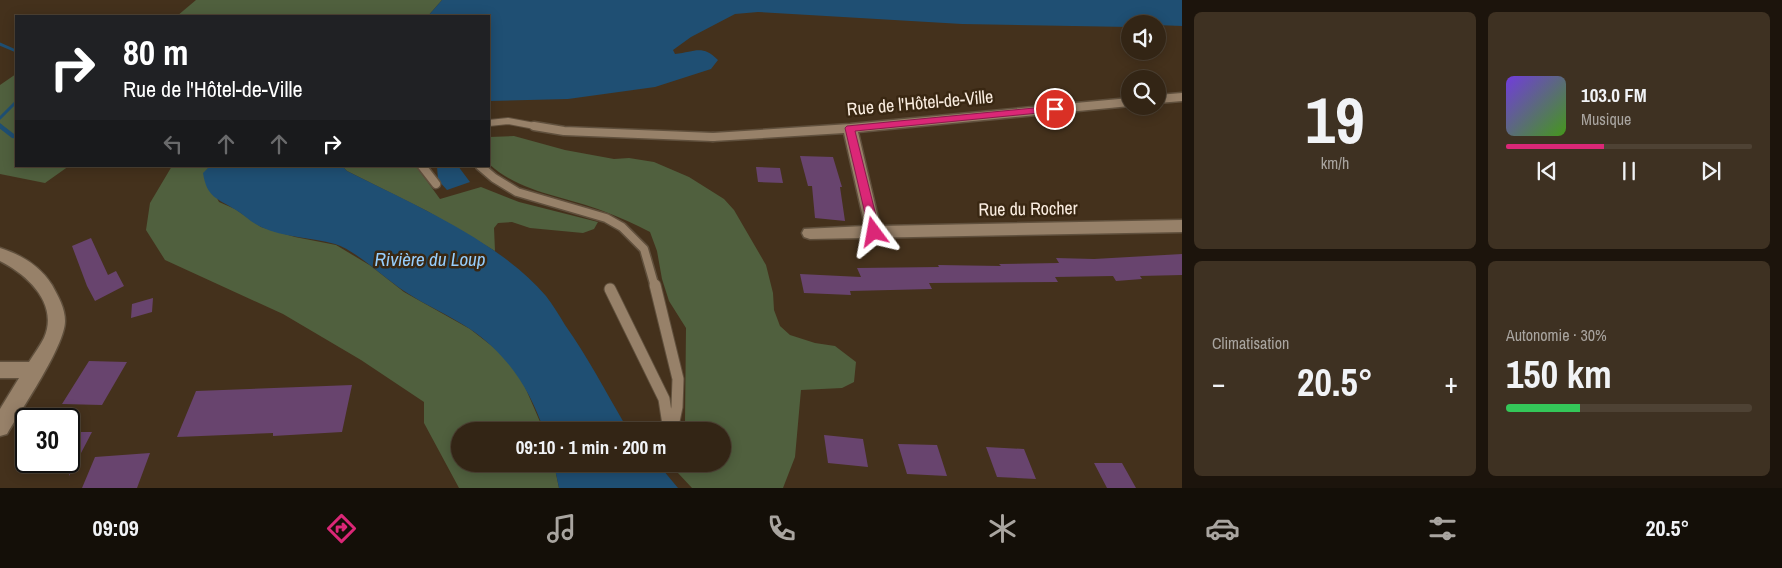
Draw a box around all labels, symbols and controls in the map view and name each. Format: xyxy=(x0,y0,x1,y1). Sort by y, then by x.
map controls xyxy=(1121,15,1166,115)
button: sound xyxy=(1121,15,1166,60)
text: 80 m xyxy=(123,29,188,76)
icon: right xyxy=(40,35,105,100)
button: search xyxy=(1121,70,1166,115)
text: Rue de l'Hôtel-de-Ville xyxy=(123,74,303,104)
text: 19 xyxy=(1305,76,1365,163)
text: 103.0 FM xyxy=(1581,82,1647,108)
street label: Rue de l'Hôtel-de-Ville xyxy=(846,84,994,121)
pin xyxy=(1034,88,1076,130)
icon: arrive xyxy=(1041,95,1069,123)
text: Musique xyxy=(1581,108,1631,130)
icon: left xyxy=(159,130,187,158)
icon: ahead xyxy=(212,130,240,158)
icon: ahead xyxy=(265,130,293,158)
icon: right xyxy=(318,130,346,158)
text: km/h xyxy=(1321,152,1349,174)
icon: previous xyxy=(1533,157,1561,185)
icon: pause xyxy=(1615,157,1643,185)
icon: next xyxy=(1697,157,1725,185)
street label: Rue du Rocher xyxy=(978,195,1078,222)
position arrow xyxy=(847,205,899,257)
water label: Rivière du Loup xyxy=(375,246,486,272)
text: Autonomie · 30% xyxy=(1506,324,1607,346)
text: Climatisation xyxy=(1212,332,1289,354)
text: 150 km xyxy=(1506,349,1612,400)
text: 20.5° xyxy=(1297,357,1373,408)
text: − xyxy=(1212,364,1225,402)
text: + xyxy=(1445,364,1458,402)
speed limit sign: 30 xyxy=(15,408,80,473)
text: 09:10 · 1 min · 200 m xyxy=(516,434,666,460)
icon: directions xyxy=(324,511,359,546)
icon: music xyxy=(544,511,579,546)
icon: phone xyxy=(764,511,799,546)
icon: climate xyxy=(985,511,1020,546)
icon: car xyxy=(1205,511,1240,546)
icon: filters xyxy=(1425,511,1460,546)
text: 09:09 xyxy=(93,513,139,543)
text: 20.5° xyxy=(1645,513,1689,543)

